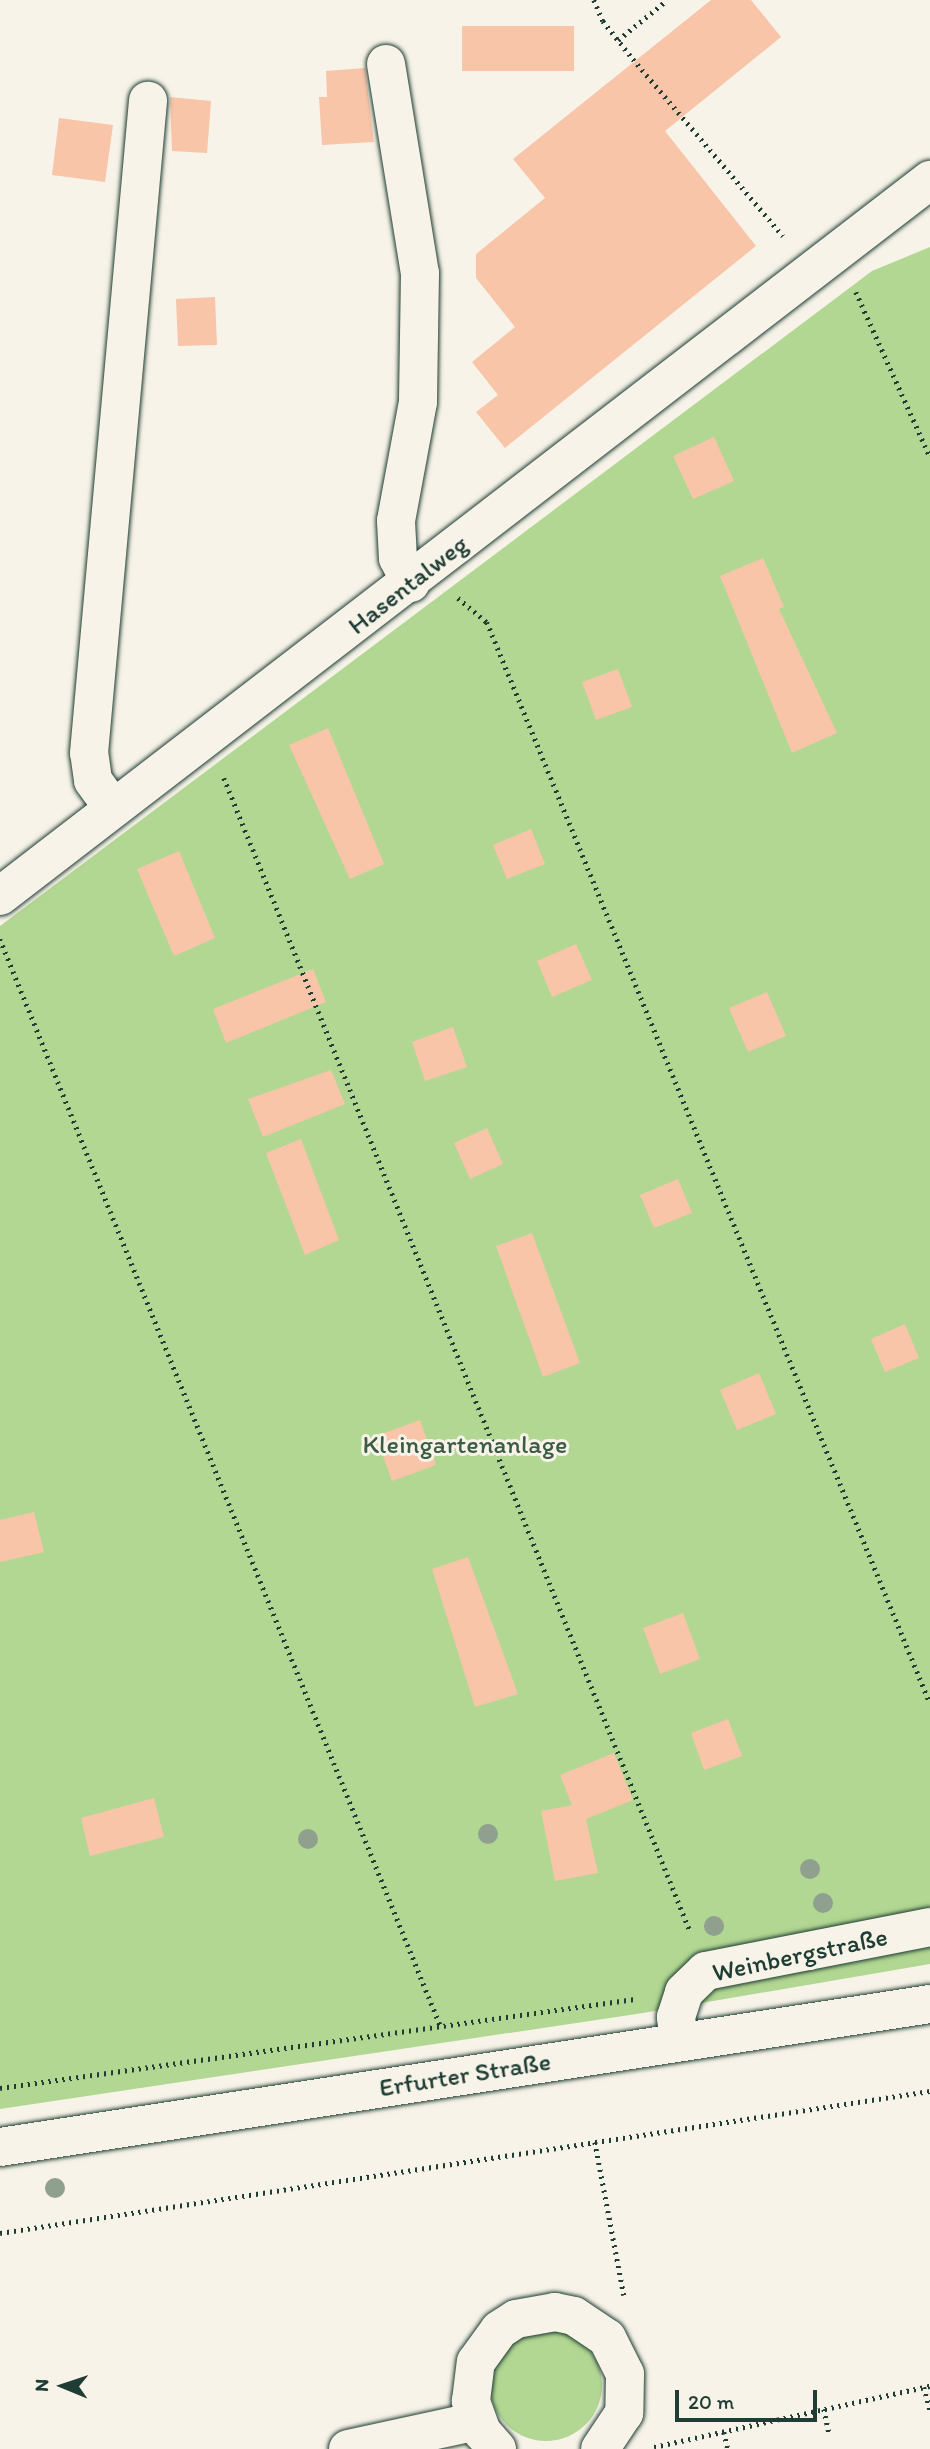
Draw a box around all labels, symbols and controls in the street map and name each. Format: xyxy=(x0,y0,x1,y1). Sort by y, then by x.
street label: Hasentalweg xyxy=(342,529,474,641)
park label: Kleingartenanlage xyxy=(363,1429,567,1461)
street label: Weinbergstraße xyxy=(710,1921,890,1989)
street label: Erfurter Straße xyxy=(377,2046,553,2104)
north arrow xyxy=(28,2351,98,2421)
scale bar xyxy=(678,2376,820,2420)
text: N xyxy=(30,2378,53,2392)
text: 20 m xyxy=(688,2389,734,2414)

